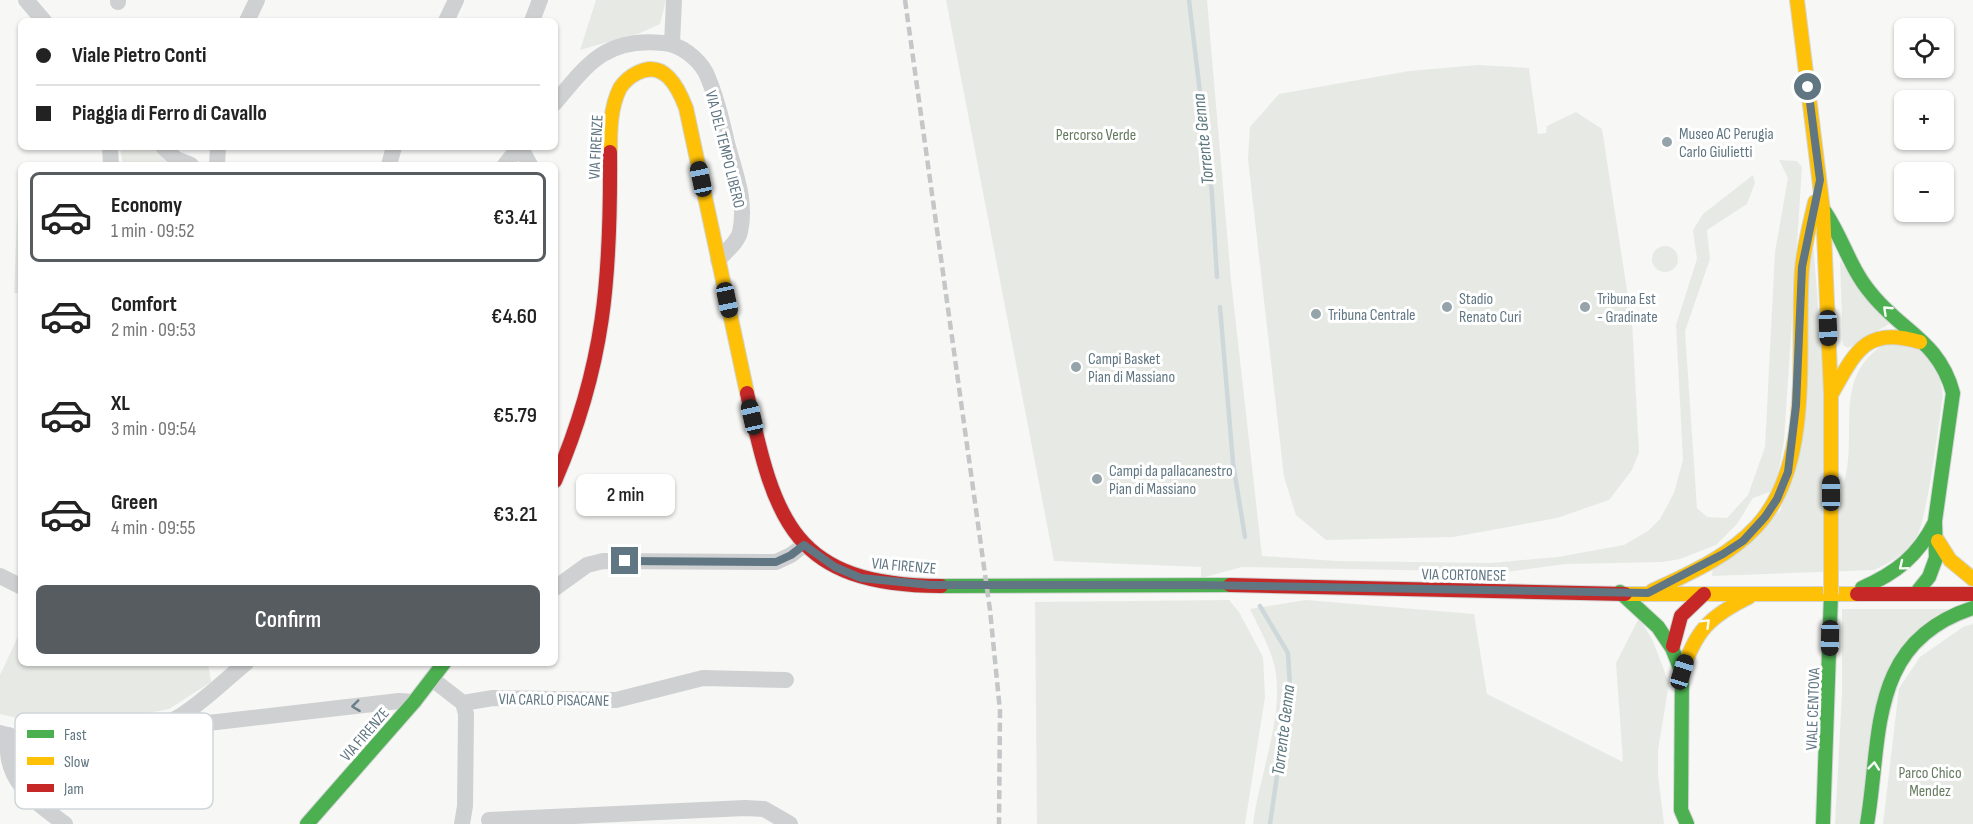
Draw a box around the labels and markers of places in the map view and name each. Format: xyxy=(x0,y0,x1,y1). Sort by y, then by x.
place label: Museo AC Perugia Carlo Giulietti xyxy=(1679,125,1774,162)
marker: Museo AC Perugia Carlo Giulietti xyxy=(1660,135,1674,149)
place label: Stadio Renato Curi xyxy=(1459,290,1522,327)
place label: Tribuna Est - Gradinate xyxy=(1597,290,1658,327)
marker: Stadio Renato Curi xyxy=(1440,300,1454,314)
marker: Tribuna Est - Gradinate xyxy=(1578,300,1592,314)
place label: Tribuna Centrale xyxy=(1328,306,1416,325)
marker: Tribuna Centrale xyxy=(1309,307,1323,321)
place label: Campi Basket Pian di Massiano xyxy=(1088,350,1175,387)
marker: Campi Basket Pian di Massiano xyxy=(1069,360,1083,374)
place label: Campi da pallacanestro Pian di Massiano xyxy=(1109,462,1233,499)
marker: Campi da pallacanestro Pian di Massiano xyxy=(1090,472,1104,486)

